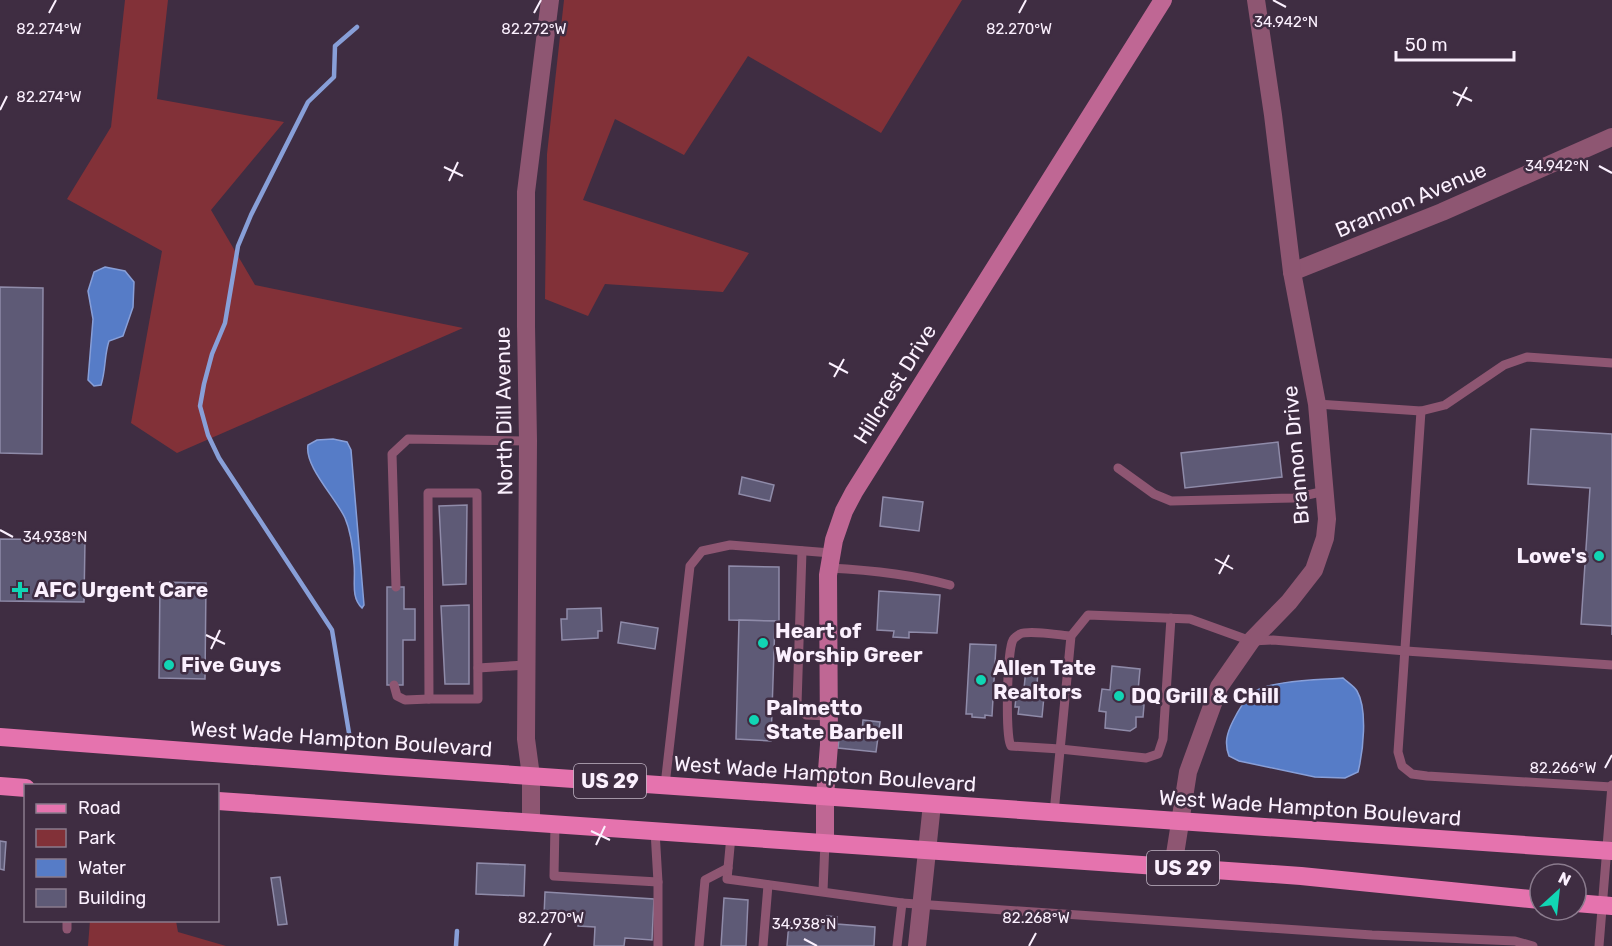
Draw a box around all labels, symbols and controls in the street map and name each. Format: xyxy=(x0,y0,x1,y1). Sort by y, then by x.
text: 34.942°N xyxy=(1254,13,1318,31)
text: 82.274°W xyxy=(16,20,82,38)
text: 82.272°W xyxy=(501,20,567,38)
text: 82.270°W xyxy=(986,20,1052,38)
scale bar xyxy=(1396,24,1514,62)
text: 50 m xyxy=(1405,34,1448,56)
text: 82.274°W xyxy=(16,88,82,106)
street label: Brannon Avenue xyxy=(1331,156,1490,243)
text: 34.942°N xyxy=(1525,157,1589,175)
street label: Hillcrest Drive xyxy=(848,319,941,448)
street label: North Dill Avenue xyxy=(490,326,517,496)
street label: Brannon Drive xyxy=(1277,385,1314,526)
text: 34.938°N xyxy=(23,528,87,546)
place label: Lowe's xyxy=(1516,543,1587,568)
marker: Lowe's xyxy=(1592,549,1606,563)
place label: AFC Urgent Care xyxy=(34,577,208,602)
marker: AFC Urgent Care xyxy=(11,581,29,599)
place label: Heart of Worship Greer xyxy=(775,618,923,667)
marker: Heart of Worship Greer xyxy=(756,636,770,650)
place label: Five Guys xyxy=(181,652,281,677)
place label: Allen Tate Realtors xyxy=(993,655,1096,704)
marker: Five Guys xyxy=(162,658,176,672)
marker: Allen Tate Realtors xyxy=(974,673,988,687)
place label: DQ Grill & Chill xyxy=(1131,683,1279,708)
marker: DQ Grill & Chill xyxy=(1112,689,1126,703)
place label: Palmetto State Barbell xyxy=(766,695,903,744)
marker: Palmetto State Barbell xyxy=(747,713,761,727)
street label: West Wade Hampton Boulevard xyxy=(189,715,493,762)
street label: West Wade Hampton Boulevard xyxy=(673,750,977,797)
text: 82.266°W xyxy=(1530,759,1596,777)
road number: US 29 xyxy=(574,764,646,798)
legend xyxy=(24,784,219,922)
street label: West Wade Hampton Boulevard xyxy=(1158,784,1462,831)
text: Road xyxy=(78,797,121,819)
text: Park xyxy=(78,827,116,849)
road number: US 29 xyxy=(1147,851,1219,885)
text: Water xyxy=(78,857,126,879)
north arrow xyxy=(1528,862,1588,922)
text: N xyxy=(1555,868,1574,890)
text: Building xyxy=(78,887,146,909)
text: 82.270°W xyxy=(518,909,584,927)
text: 82.268°W xyxy=(1002,909,1070,927)
text: 34.938°N xyxy=(772,915,836,933)

